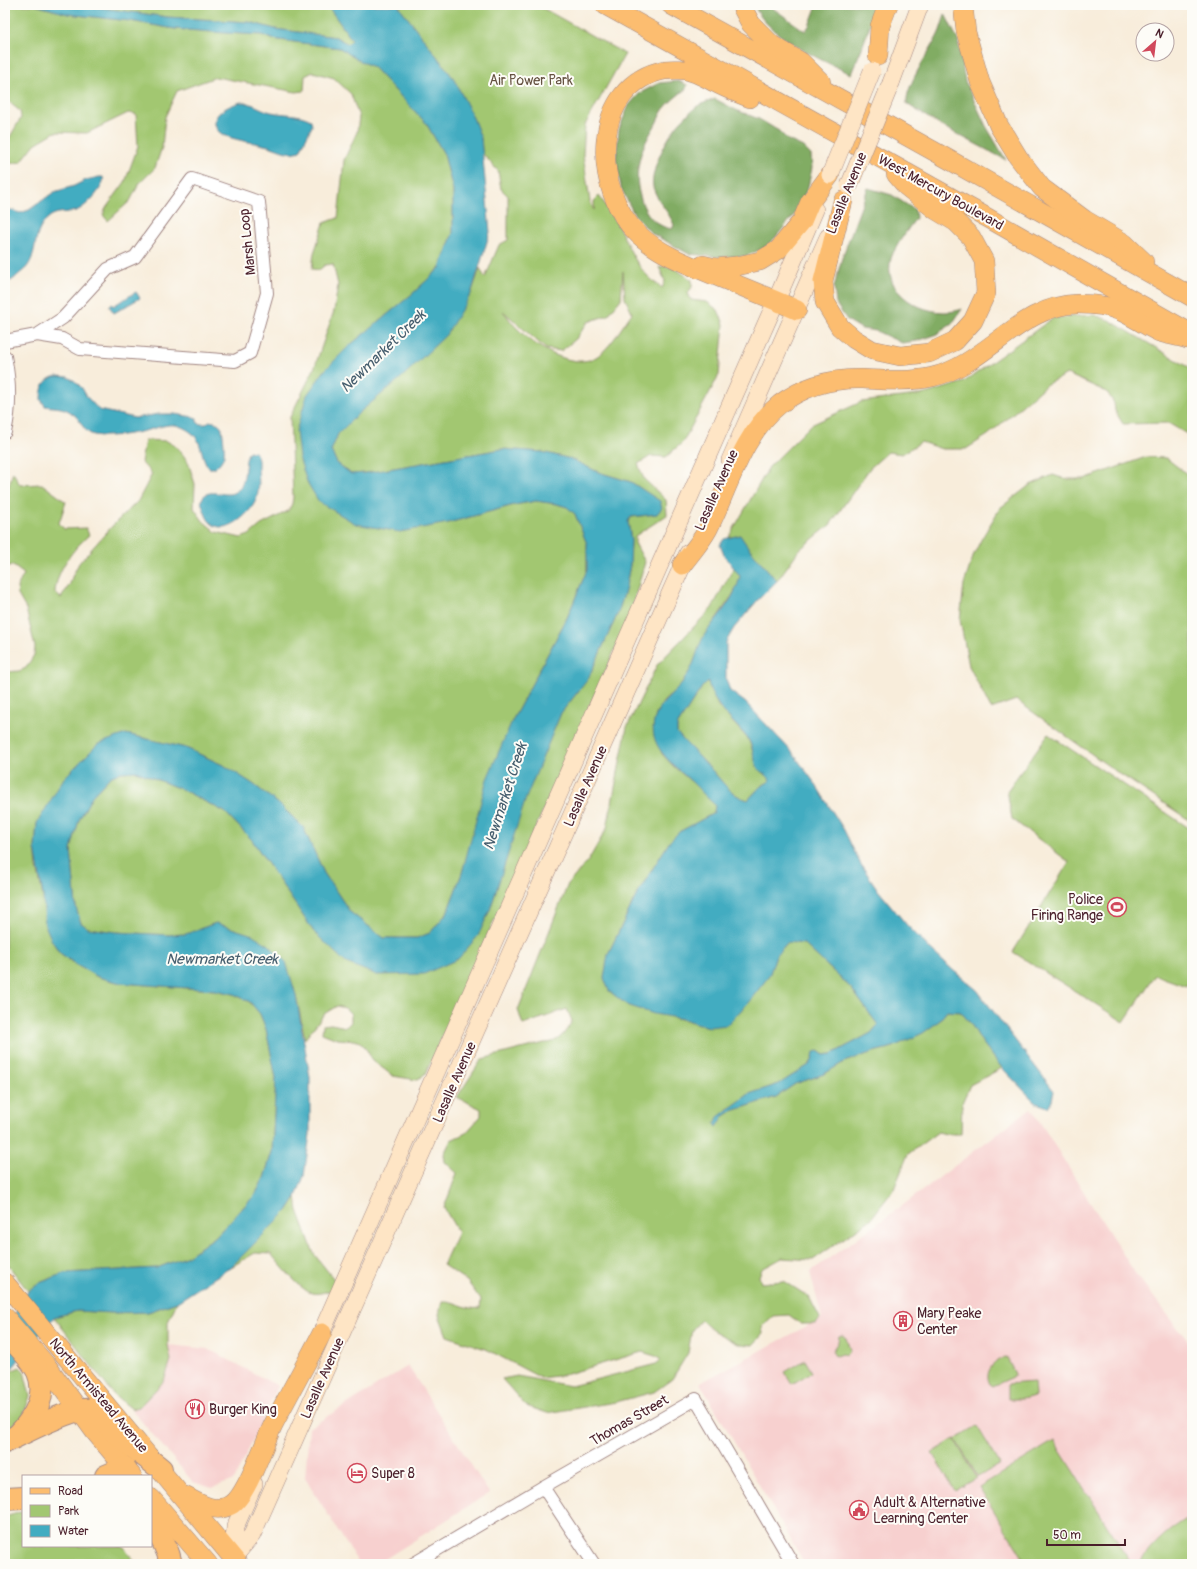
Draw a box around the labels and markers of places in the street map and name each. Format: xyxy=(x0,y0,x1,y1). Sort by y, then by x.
place label: Police Firing Range xyxy=(1031,891,1103,924)
sports icon: Police Firing Range xyxy=(1106,896,1128,918)
place label: Mary Peake Center xyxy=(917,1305,982,1338)
building icon: Mary Peake Center xyxy=(892,1310,914,1332)
restaurant icon: Burger King xyxy=(184,1398,206,1420)
place label: Burger King xyxy=(209,1401,277,1418)
hotel icon: Super 8 xyxy=(346,1462,368,1484)
place label: Super 8 xyxy=(371,1465,415,1482)
place label: Adult & Alternative Learning Center xyxy=(873,1494,986,1527)
public building icon: Adult & Alternative Learning Center xyxy=(848,1499,870,1521)

